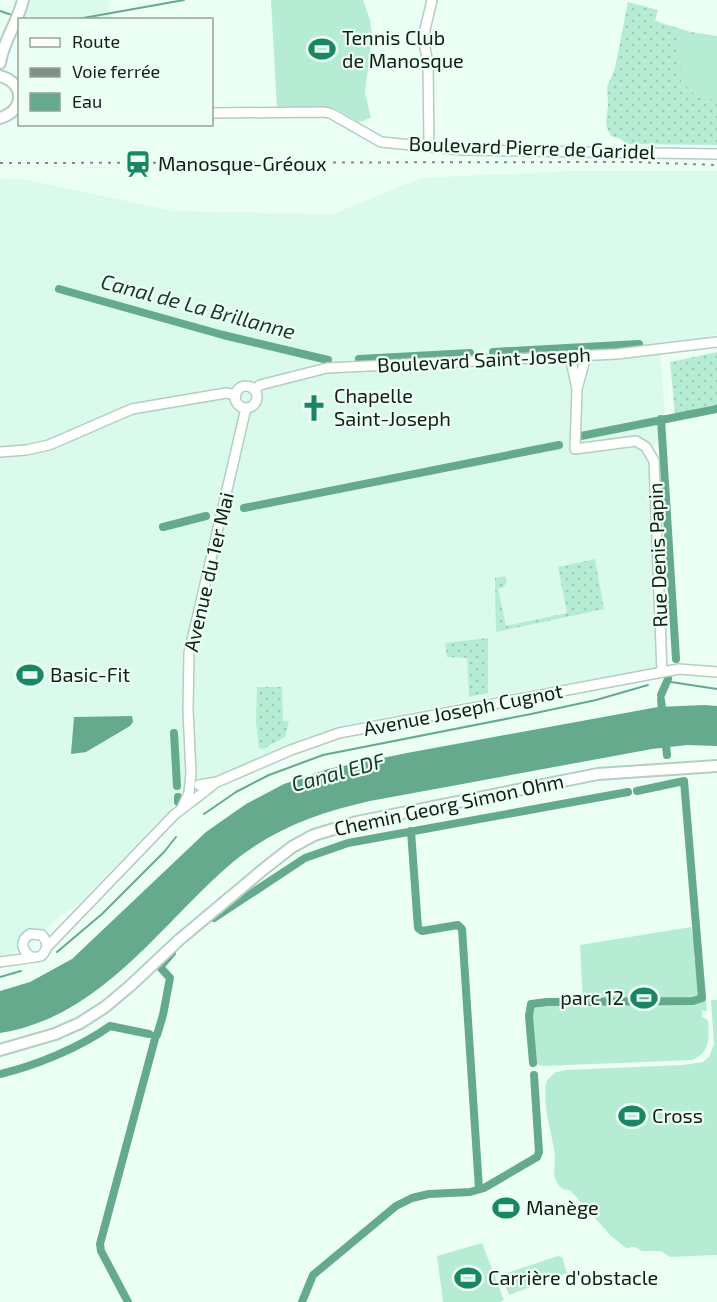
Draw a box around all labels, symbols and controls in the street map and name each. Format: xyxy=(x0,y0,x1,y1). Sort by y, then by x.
legend xyxy=(18,18,213,126)
place label: Tennis Club de Manosque xyxy=(342,25,464,72)
text: Route xyxy=(72,30,120,52)
sports icon: Tennis Club de Manosque xyxy=(307,34,337,64)
text: Voie ferrée xyxy=(72,60,160,82)
text: Eau xyxy=(72,90,102,112)
street label: Boulevard Pierre de Garidel xyxy=(408,131,656,163)
station icon: Manosque-Gréoux xyxy=(123,149,153,179)
place label: Manosque-Gréoux xyxy=(158,151,327,175)
water label: Canal de La Brillanne xyxy=(99,268,298,344)
street label: Boulevard Saint-Joseph xyxy=(377,341,591,377)
place label: Chapelle Saint-Joseph xyxy=(334,383,451,430)
church icon: Chapelle Saint-Joseph xyxy=(299,393,329,423)
street label: Rue Denis Papin xyxy=(642,482,672,628)
street label: Avenue du 1er Mai xyxy=(178,490,238,654)
sports icon: Basic-Fit xyxy=(15,660,45,690)
place label: Basic-Fit xyxy=(50,662,131,686)
street label: Avenue Joseph Cugnot xyxy=(361,678,565,740)
water label: Canal EDF xyxy=(288,747,388,796)
street label: Chemin Georg Simon Ohm xyxy=(332,768,566,840)
sports icon: parc 12 xyxy=(629,983,659,1013)
place label: parc 12 xyxy=(560,985,624,1009)
sports icon: Cross xyxy=(617,1101,647,1131)
place label: Cross xyxy=(652,1103,703,1127)
sports icon: Manège xyxy=(491,1193,521,1223)
place label: Manège xyxy=(526,1195,599,1219)
sports icon: Carrière d'obstacle xyxy=(453,1263,483,1293)
place label: Carrière d'obstacle xyxy=(488,1265,658,1289)

